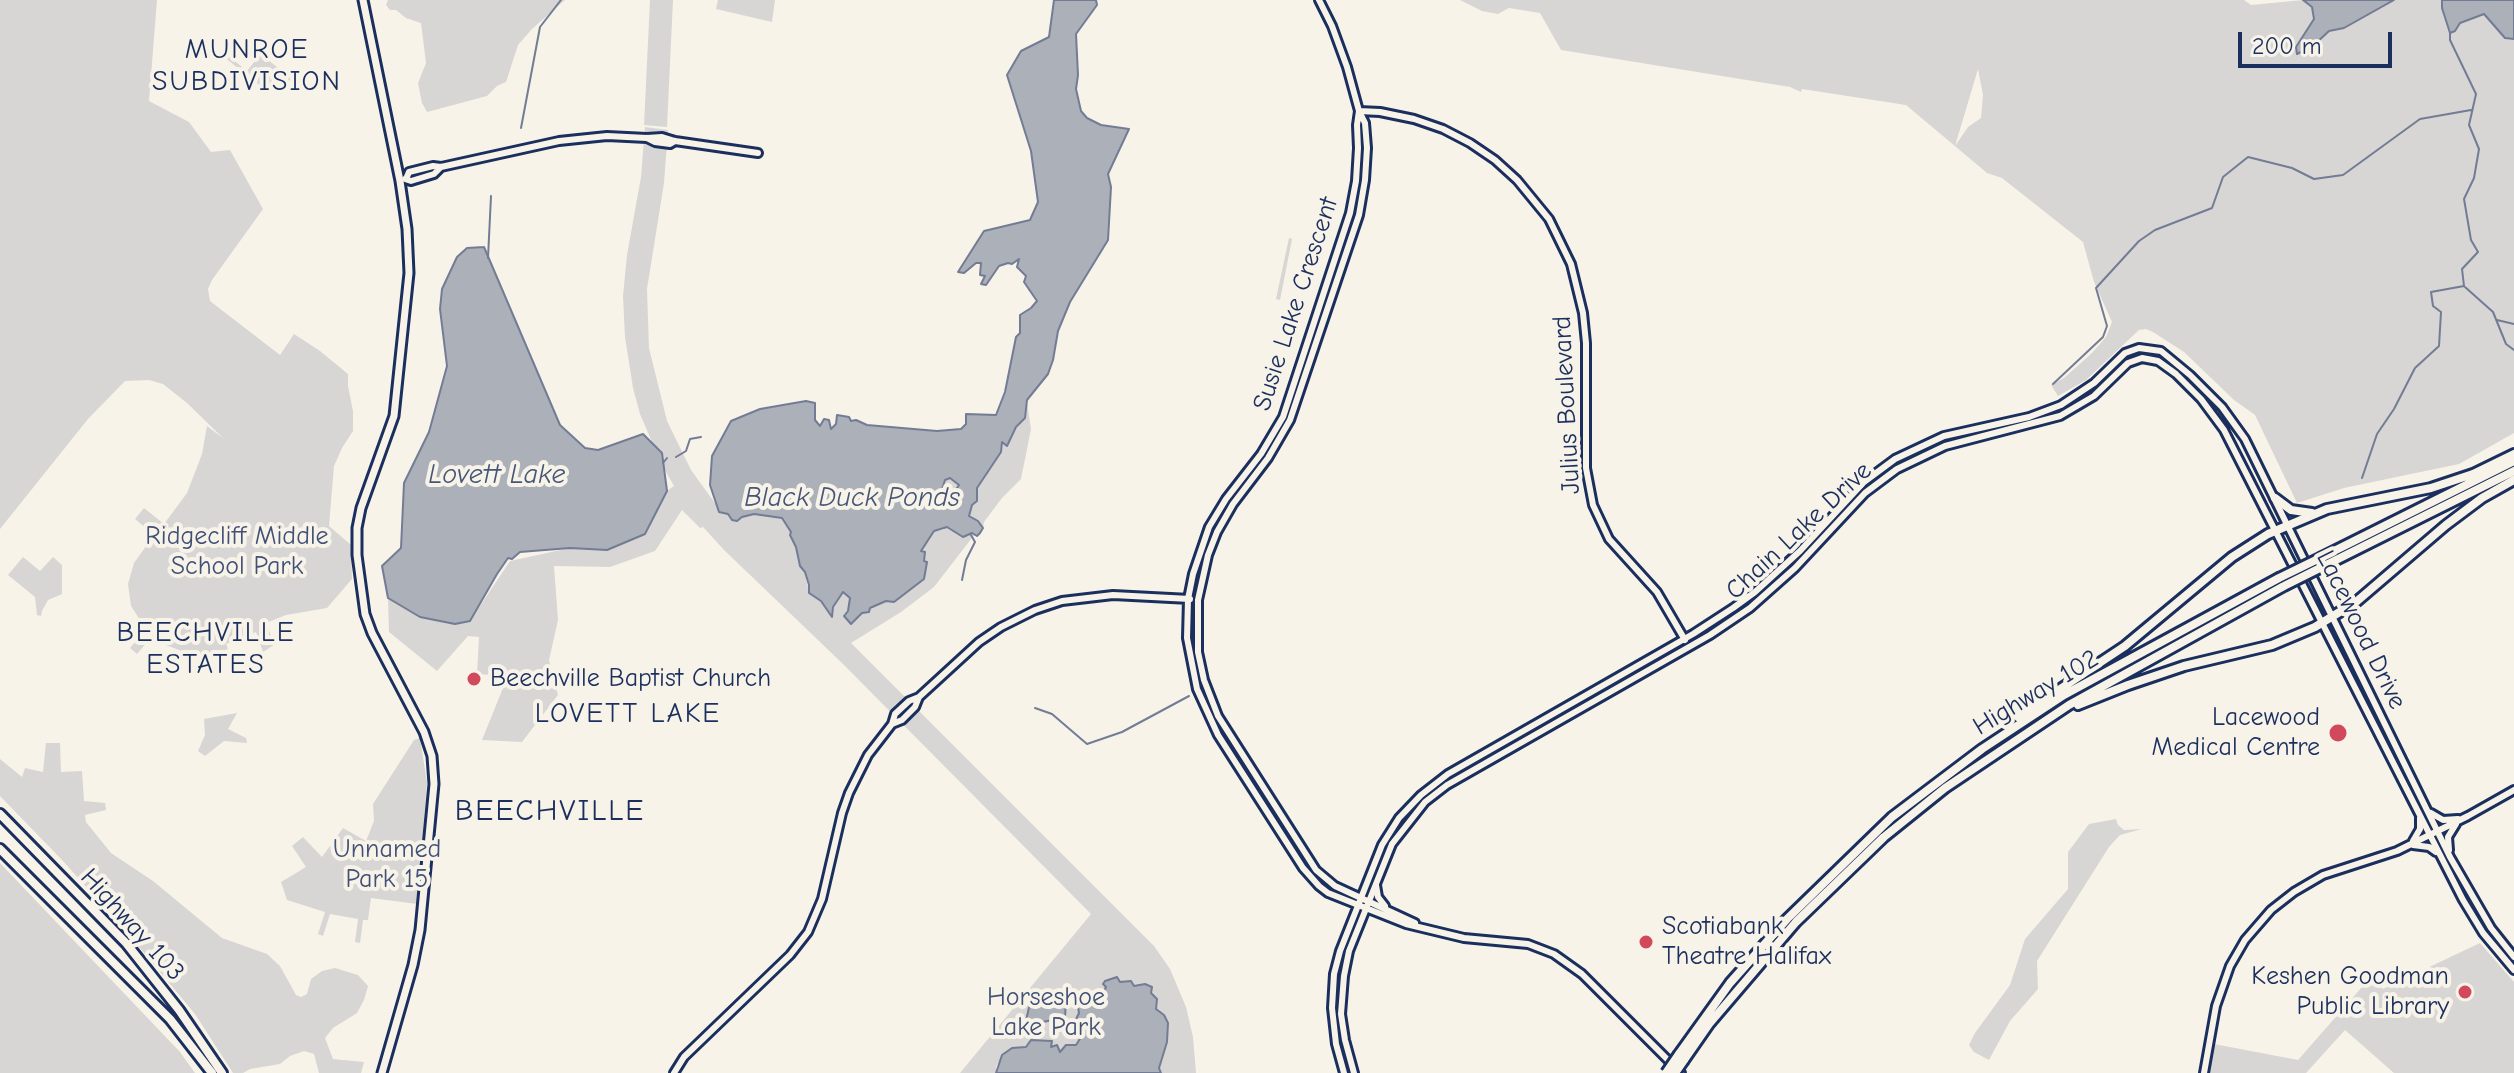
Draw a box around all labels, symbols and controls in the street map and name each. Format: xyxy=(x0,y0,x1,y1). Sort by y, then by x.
scale bar xyxy=(2242,16,2396,66)
text: 200 m xyxy=(2252,32,2322,60)
district label: MUNROE SUBDIVISION xyxy=(152,33,342,99)
street label: Susie Lake Crescent xyxy=(1247,193,1345,415)
street label: Julius Boulevard xyxy=(1547,315,1587,495)
street label: Chain Lake Drive xyxy=(1720,455,1878,607)
water label: Lovett Lake xyxy=(428,458,566,492)
water label: Black Duck Ponds xyxy=(744,481,960,515)
park label: Ridgecliff Middle School Park xyxy=(145,521,329,582)
street label: Lacewood Drive xyxy=(2309,546,2413,714)
district label: BEECHVILLE ESTATES xyxy=(116,616,296,682)
street label: Highway 102 xyxy=(1968,643,2104,743)
place label: Beechville Baptist Church xyxy=(490,663,771,695)
marker: Beechville Baptist Church xyxy=(465,670,483,688)
district label: LOVETT LAKE xyxy=(535,697,721,731)
place label: Lacewood Medical Centre xyxy=(2152,702,2320,764)
marker: Lacewood Medical Centre xyxy=(2327,722,2349,744)
district label: BEECHVILLE xyxy=(455,794,645,830)
park label: Unnamed Park 15 xyxy=(333,834,441,896)
street label: Highway 103 xyxy=(73,862,191,988)
place label: Scotiabank Theatre Halifax xyxy=(1662,911,1831,972)
marker: Scotiabank Theatre Halifax xyxy=(1637,933,1655,951)
place label: Keshen Goodman Public Library xyxy=(2251,961,2449,1022)
park label: Horseshoe Lake Park xyxy=(987,982,1105,1044)
marker: Keshen Goodman Public Library xyxy=(2456,983,2474,1001)

